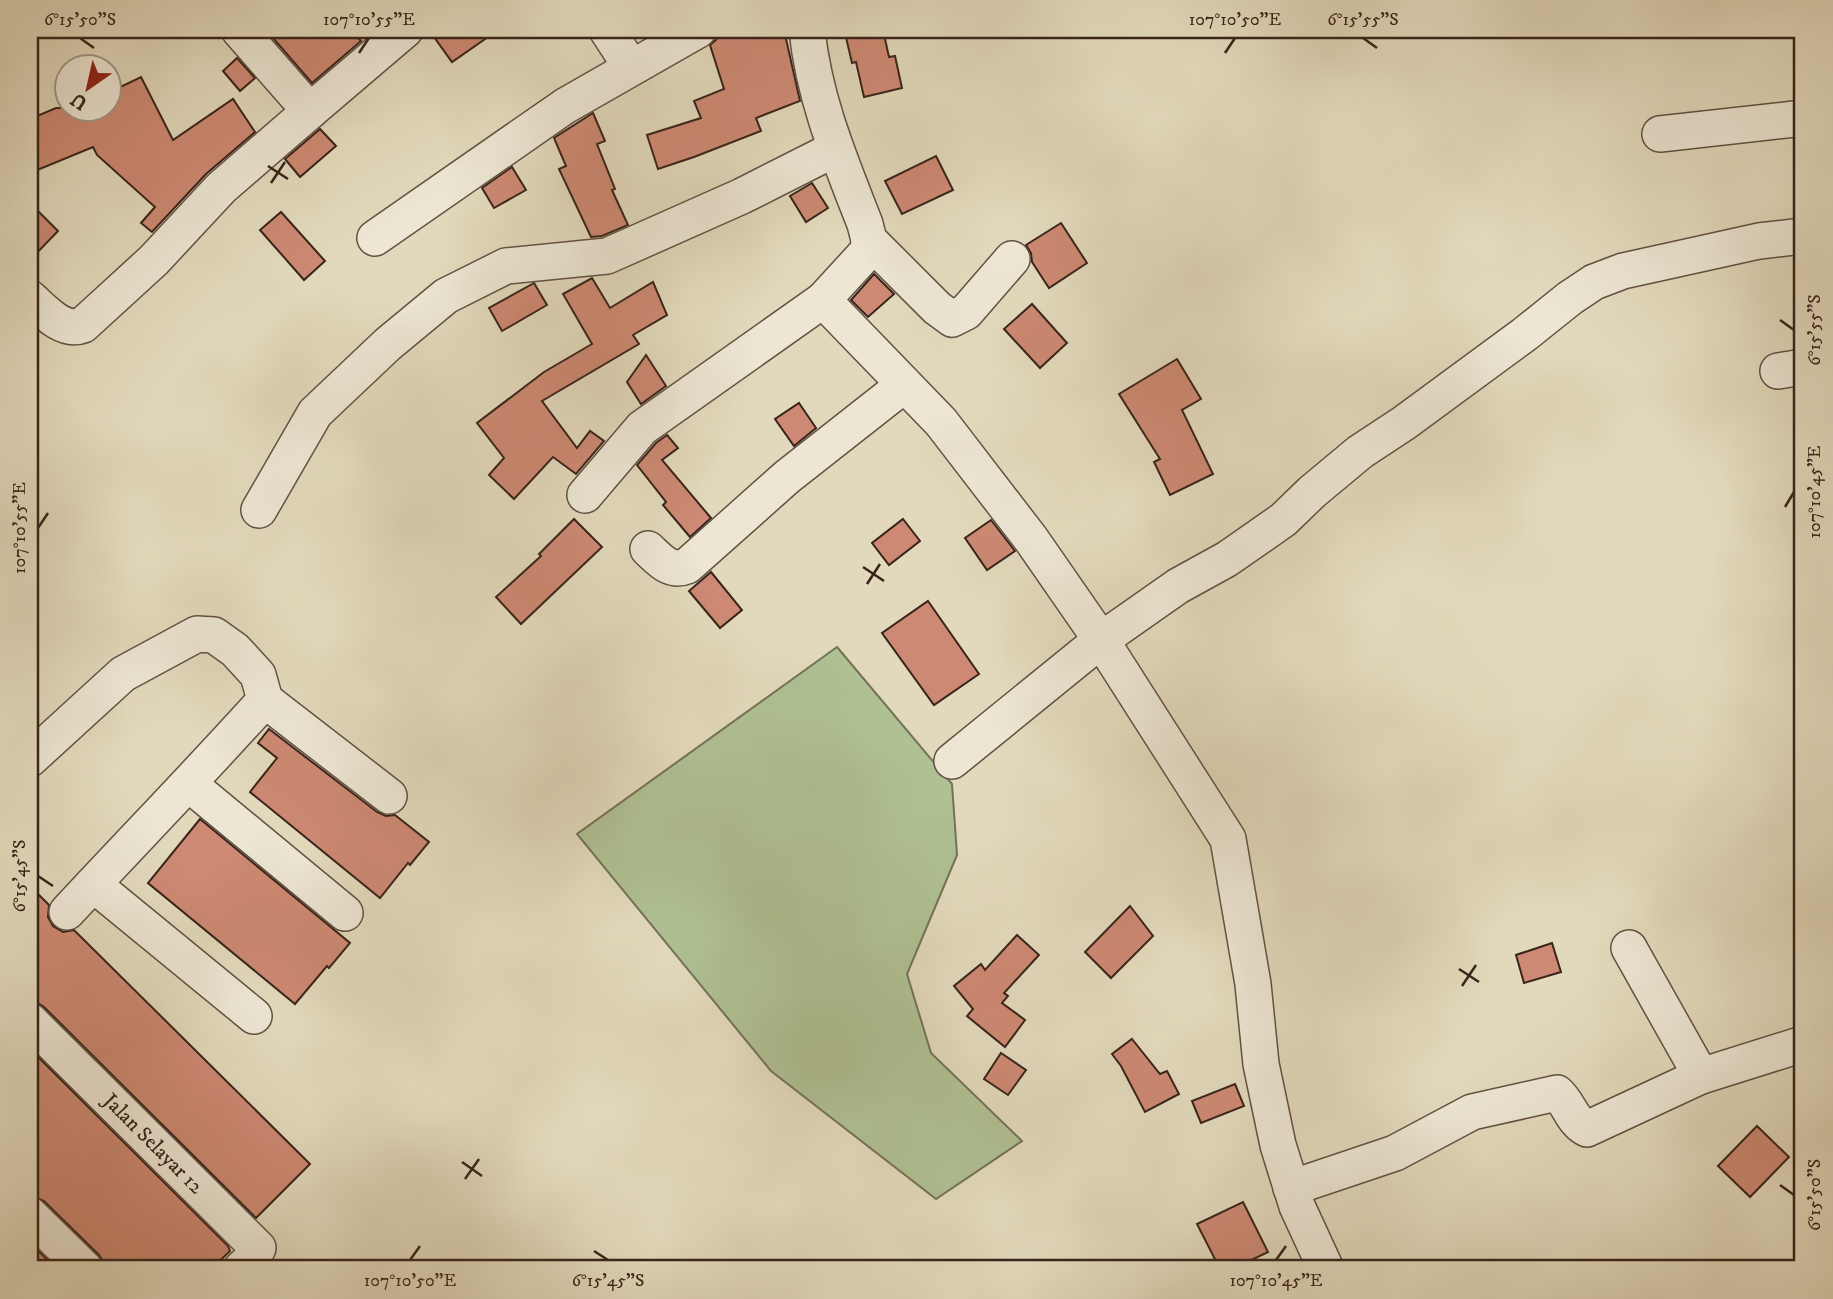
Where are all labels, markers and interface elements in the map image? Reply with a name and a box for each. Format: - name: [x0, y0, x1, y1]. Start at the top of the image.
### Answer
- text: 6°15'50"S: [44, 9, 116, 31]
- text: 107°10'55"E: [323, 9, 415, 31]
- text: 107°10'50"E: [1189, 9, 1282, 31]
- text: 6°15'55"S: [1327, 9, 1399, 31]
- north arrow: [52, 52, 122, 122]
- text: U: [67, 87, 92, 114]
- text: 6°15'55"S: [1804, 294, 1826, 366]
- text: 107°10'45"E: [1804, 445, 1826, 539]
- text: 107°10'55"E: [9, 482, 31, 574]
- text: 6°15'45"S: [9, 840, 31, 912]
- street label: Jalan Selayar 12: [96, 1087, 209, 1200]
- text: 6°15'50"S: [1804, 1159, 1826, 1231]
- text: 107°10'50"E: [364, 1270, 457, 1292]
- text: 6°15'45"S: [572, 1270, 644, 1292]
- text: 107°10'45"E: [1229, 1270, 1323, 1292]

